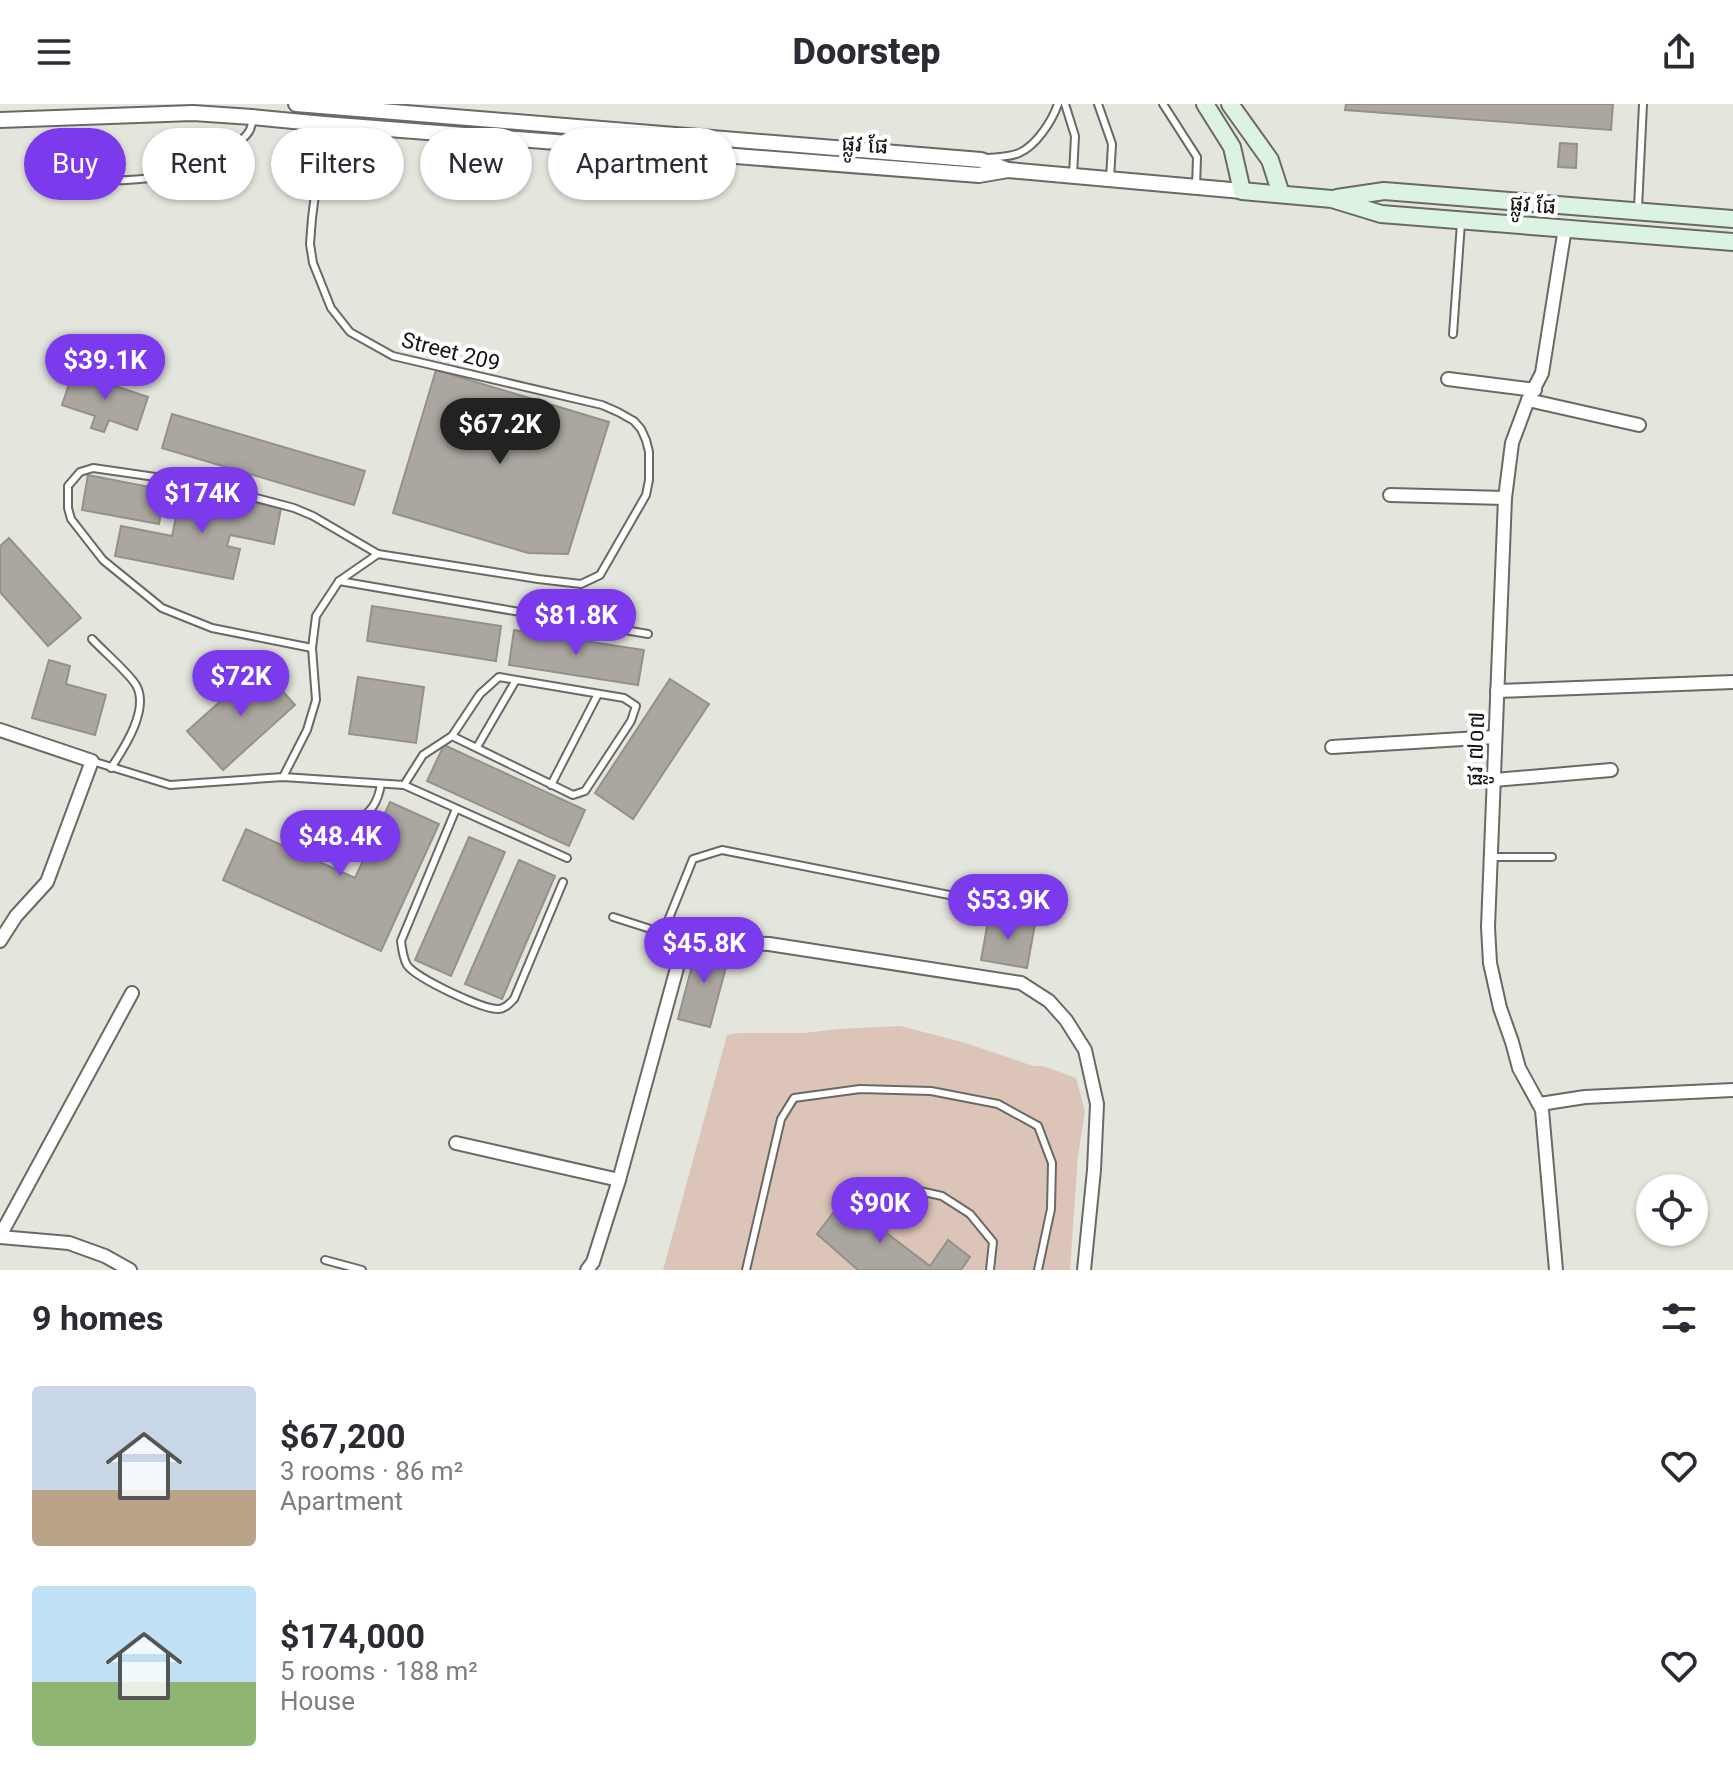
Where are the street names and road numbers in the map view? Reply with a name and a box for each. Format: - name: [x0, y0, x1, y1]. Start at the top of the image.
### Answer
- street label: ផ្លូវ ផែ: [840, 130, 889, 166]
- street label: ផ្លូវ ផែ: [1508, 190, 1557, 226]
- street label: Street 209: [399, 327, 503, 376]
- street label: ផ្លូវ ៧០៧: [1462, 711, 1497, 787]

